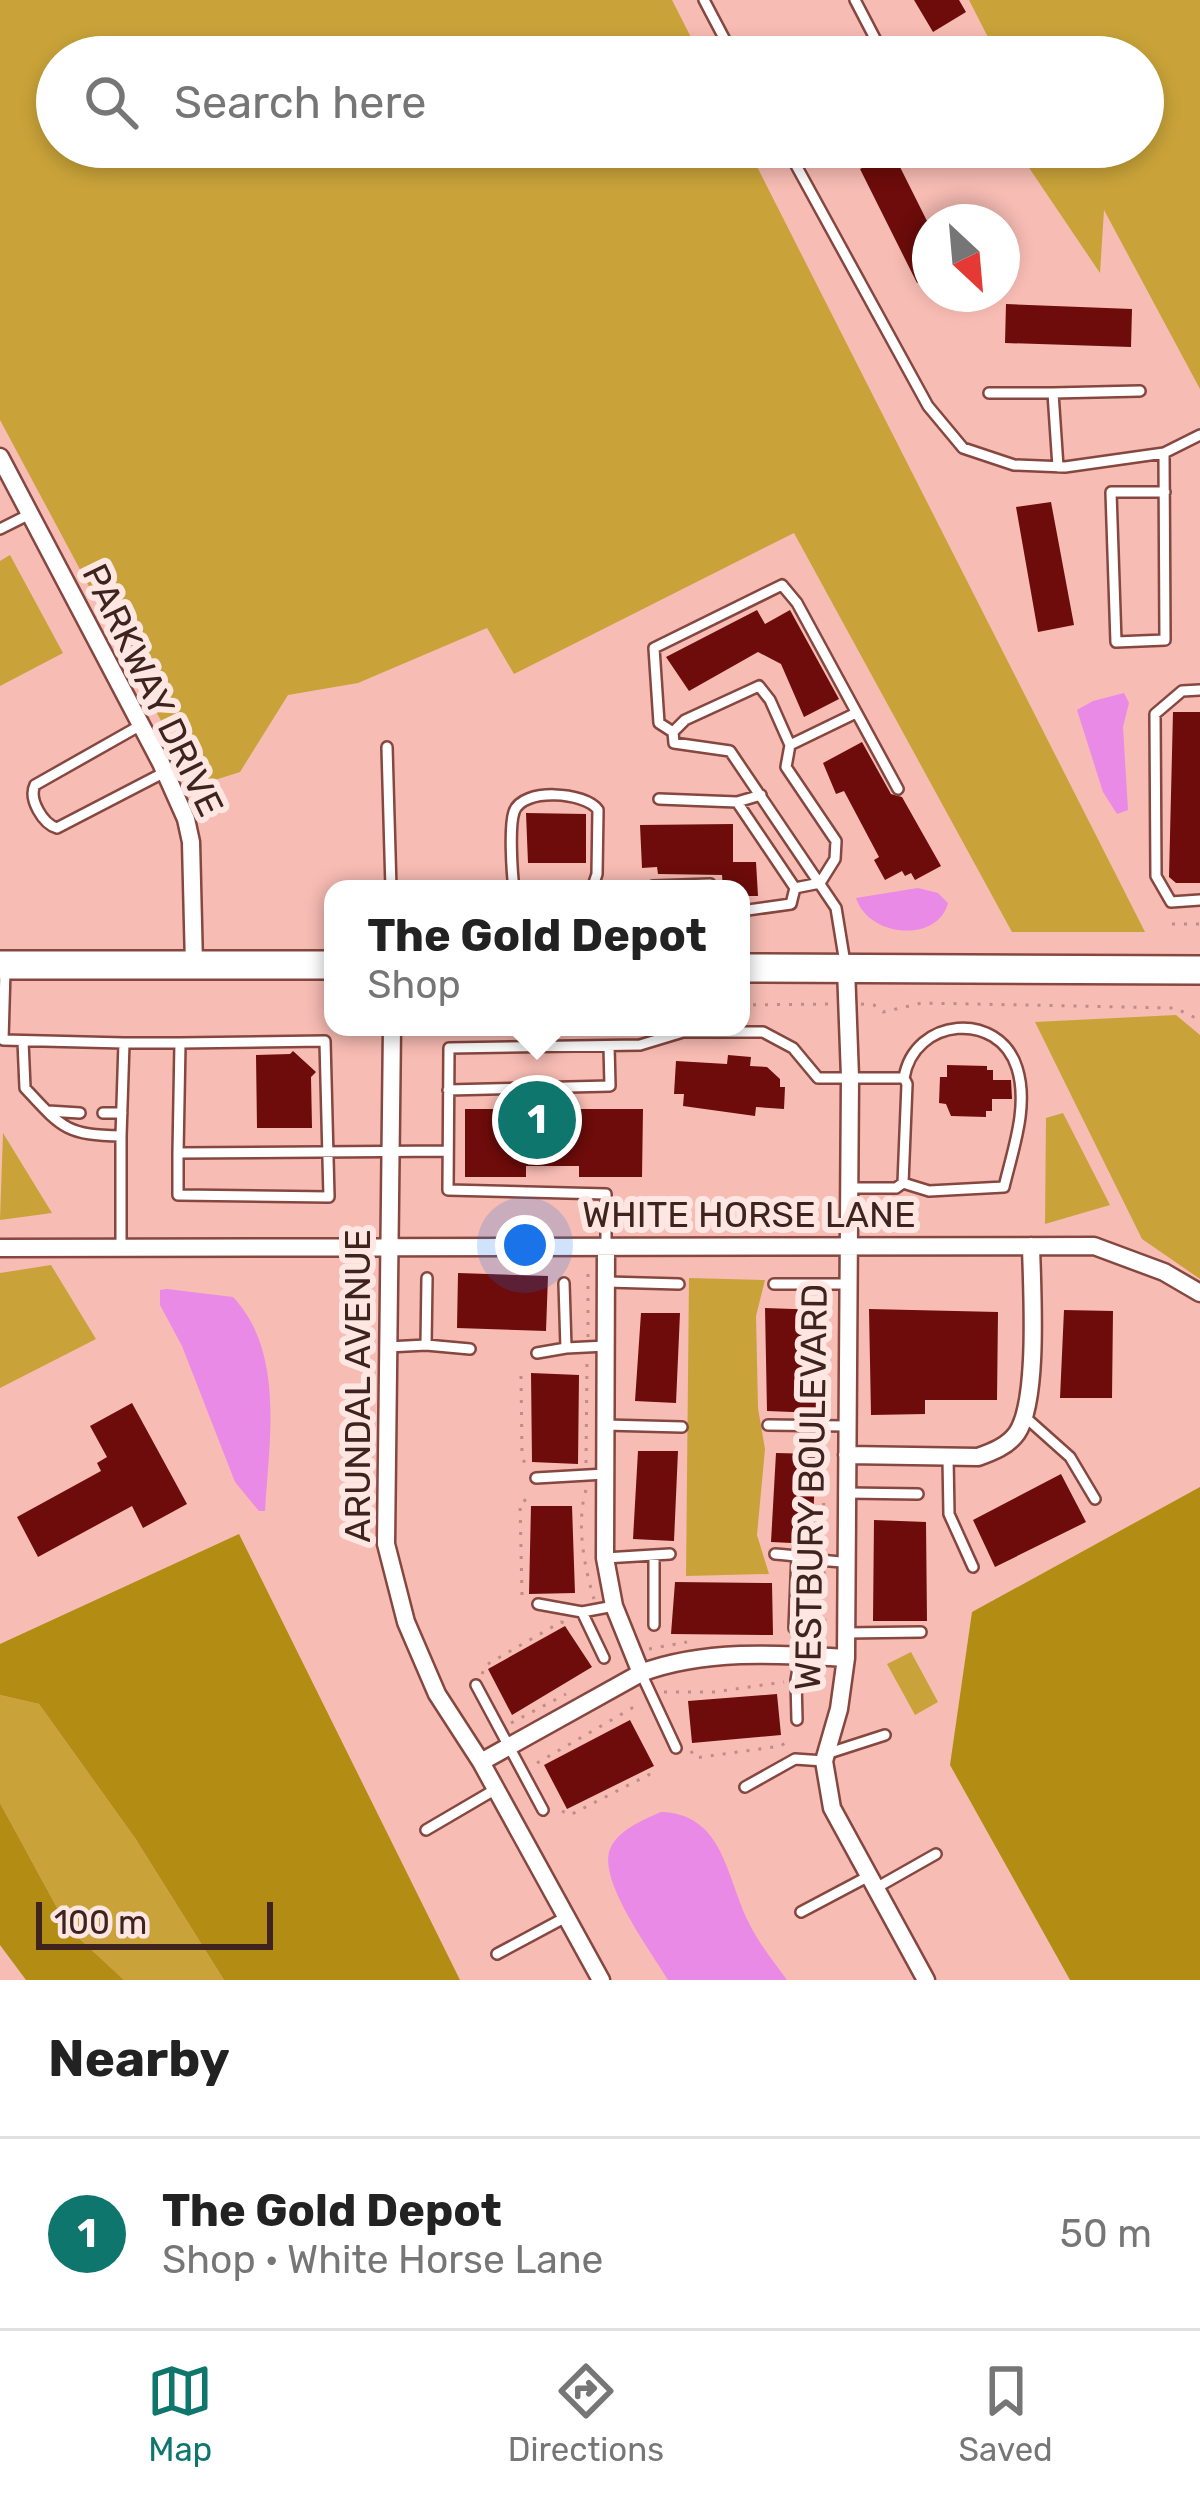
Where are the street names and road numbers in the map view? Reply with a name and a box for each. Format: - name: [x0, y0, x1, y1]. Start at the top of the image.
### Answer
- street label: PARKWAY DRIVE: [73, 557, 233, 823]
- street label: WHITE HORSE LANE: [582, 1193, 916, 1236]
- street label: ARUNDAL AVENUE: [336, 1229, 379, 1543]
- street label: WESTBURY BOULEVARD: [786, 1283, 836, 1691]

